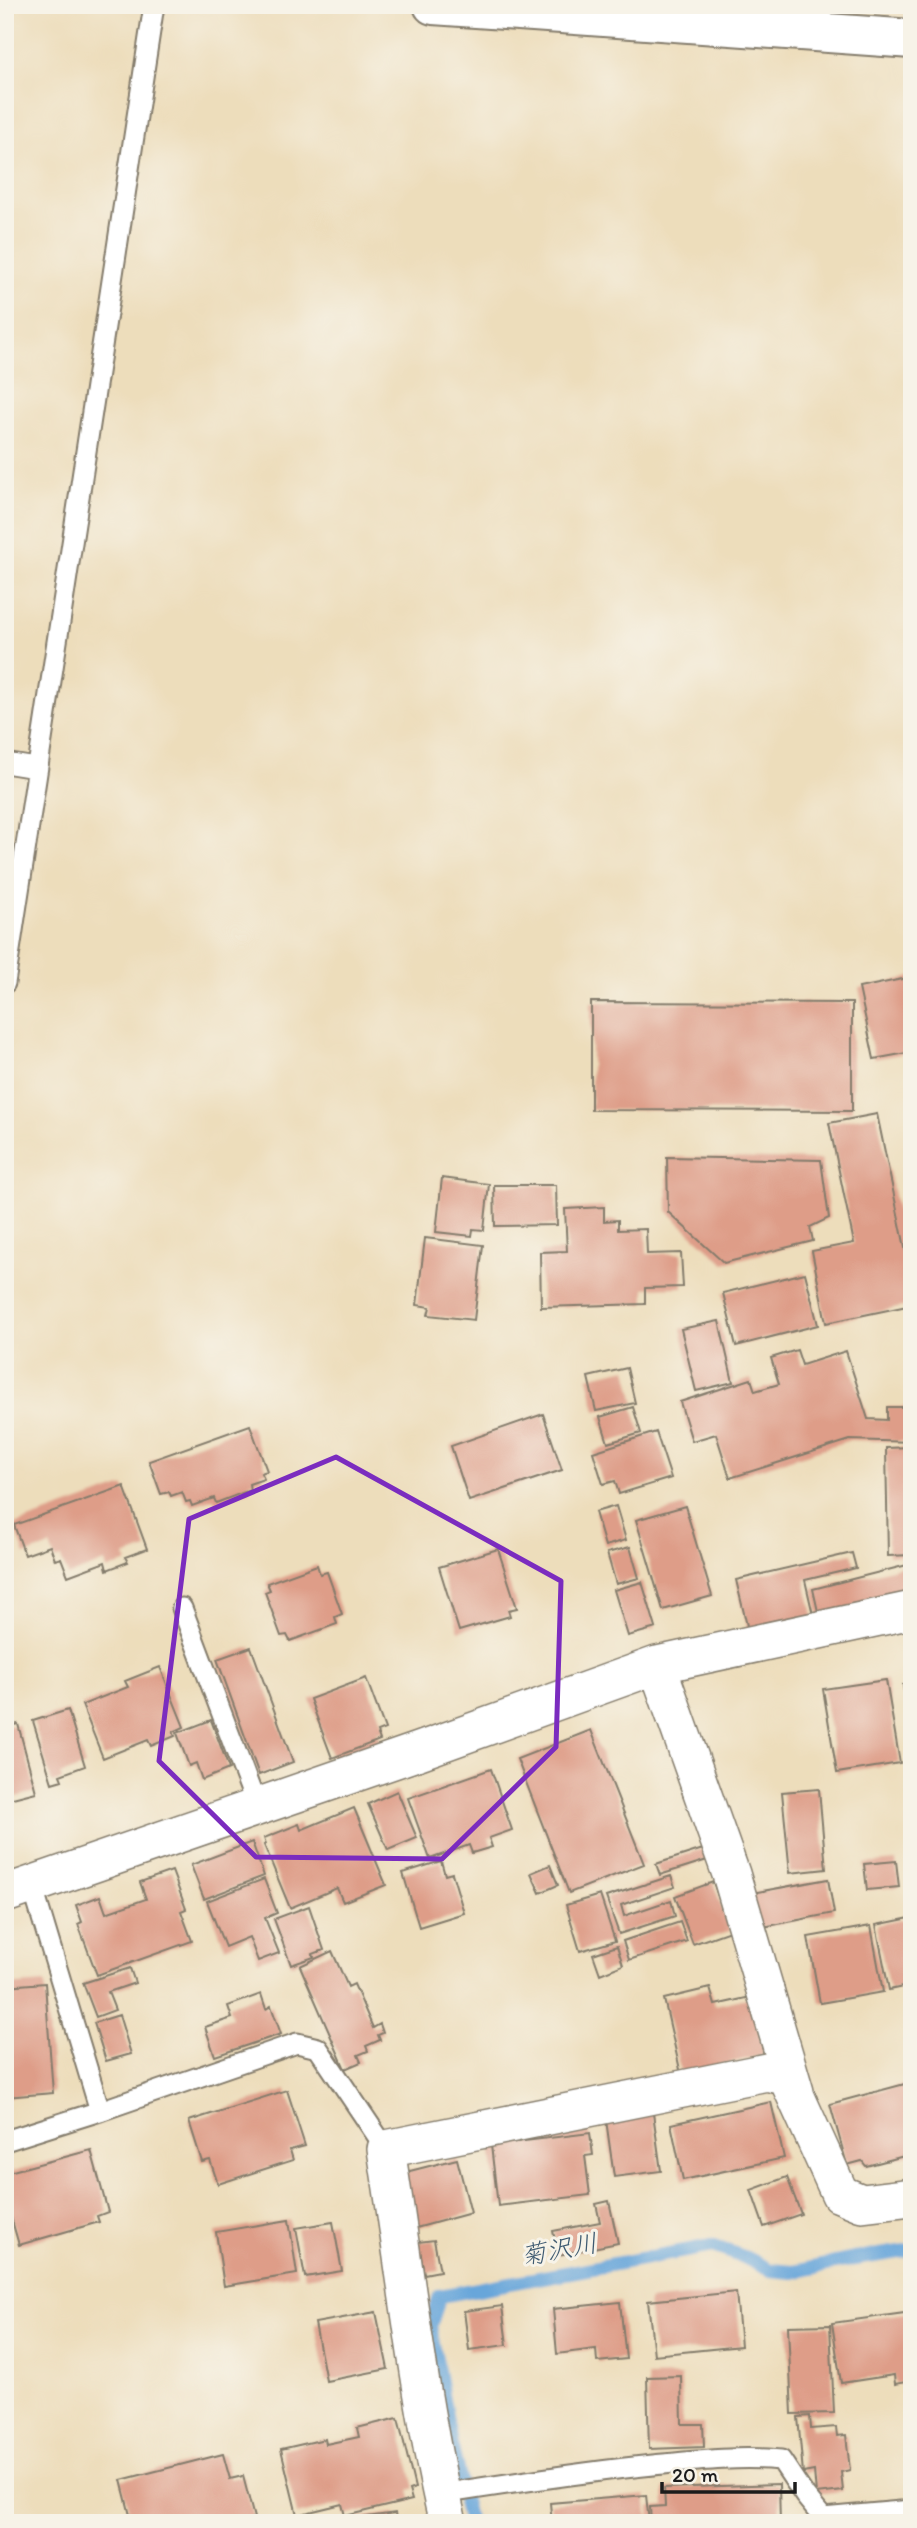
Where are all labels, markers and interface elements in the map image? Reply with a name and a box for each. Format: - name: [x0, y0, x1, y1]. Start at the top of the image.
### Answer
- water label: 菊沢川: [518, 2226, 600, 2272]
- scale bar: [662, 2451, 794, 2495]
- text: 20 m: [672, 2462, 719, 2487]

